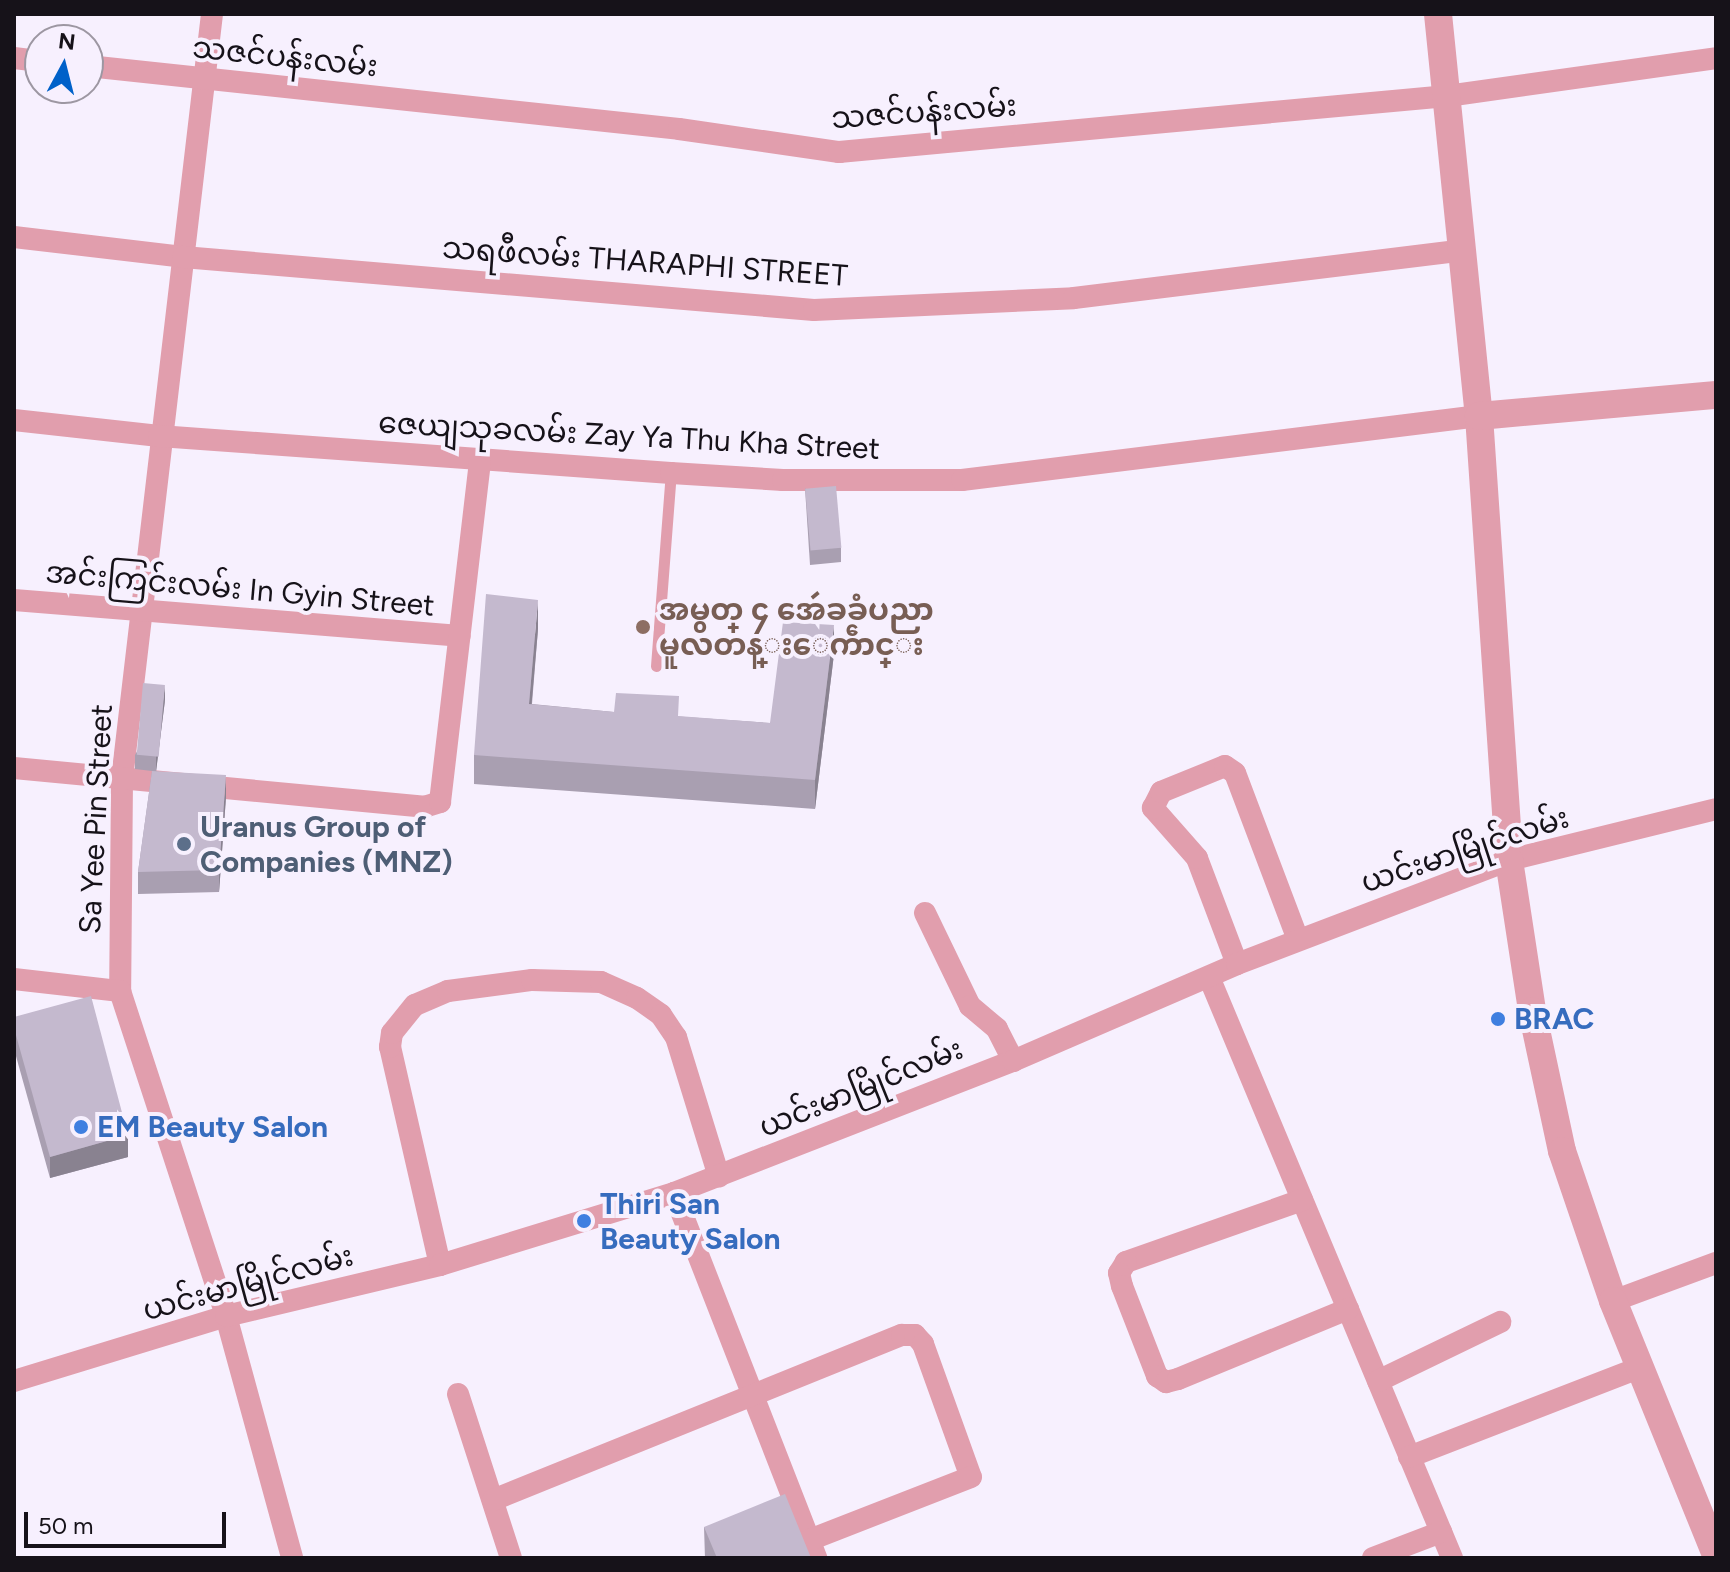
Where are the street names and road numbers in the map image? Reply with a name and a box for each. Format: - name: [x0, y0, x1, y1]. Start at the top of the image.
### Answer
- street label: သဇင်ပန်းလမ်း: [191, 29, 379, 85]
- street label: သဇင်ပန်းလမ်း: [830, 88, 1018, 136]
- street label: သရဖီလမ်း THARAPHI STREET: [441, 230, 849, 294]
- street label: ဇေယျသုခလမ်း Zay Ya Thu Kha Street: [377, 405, 881, 467]
- street label: အင်းကြင်းလမ်း In Gyin Street: [44, 554, 436, 624]
- street label: Sa Yee Pin Street: [72, 703, 120, 935]
- street label: ယင်းမာမြိုင်လမ်း: [1356, 799, 1574, 901]
- street label: ယင်းမာမြိုင်လမ်း: [754, 1031, 968, 1145]
- street label: ယင်းမာမြိုင်လမ်း: [139, 1238, 357, 1328]

